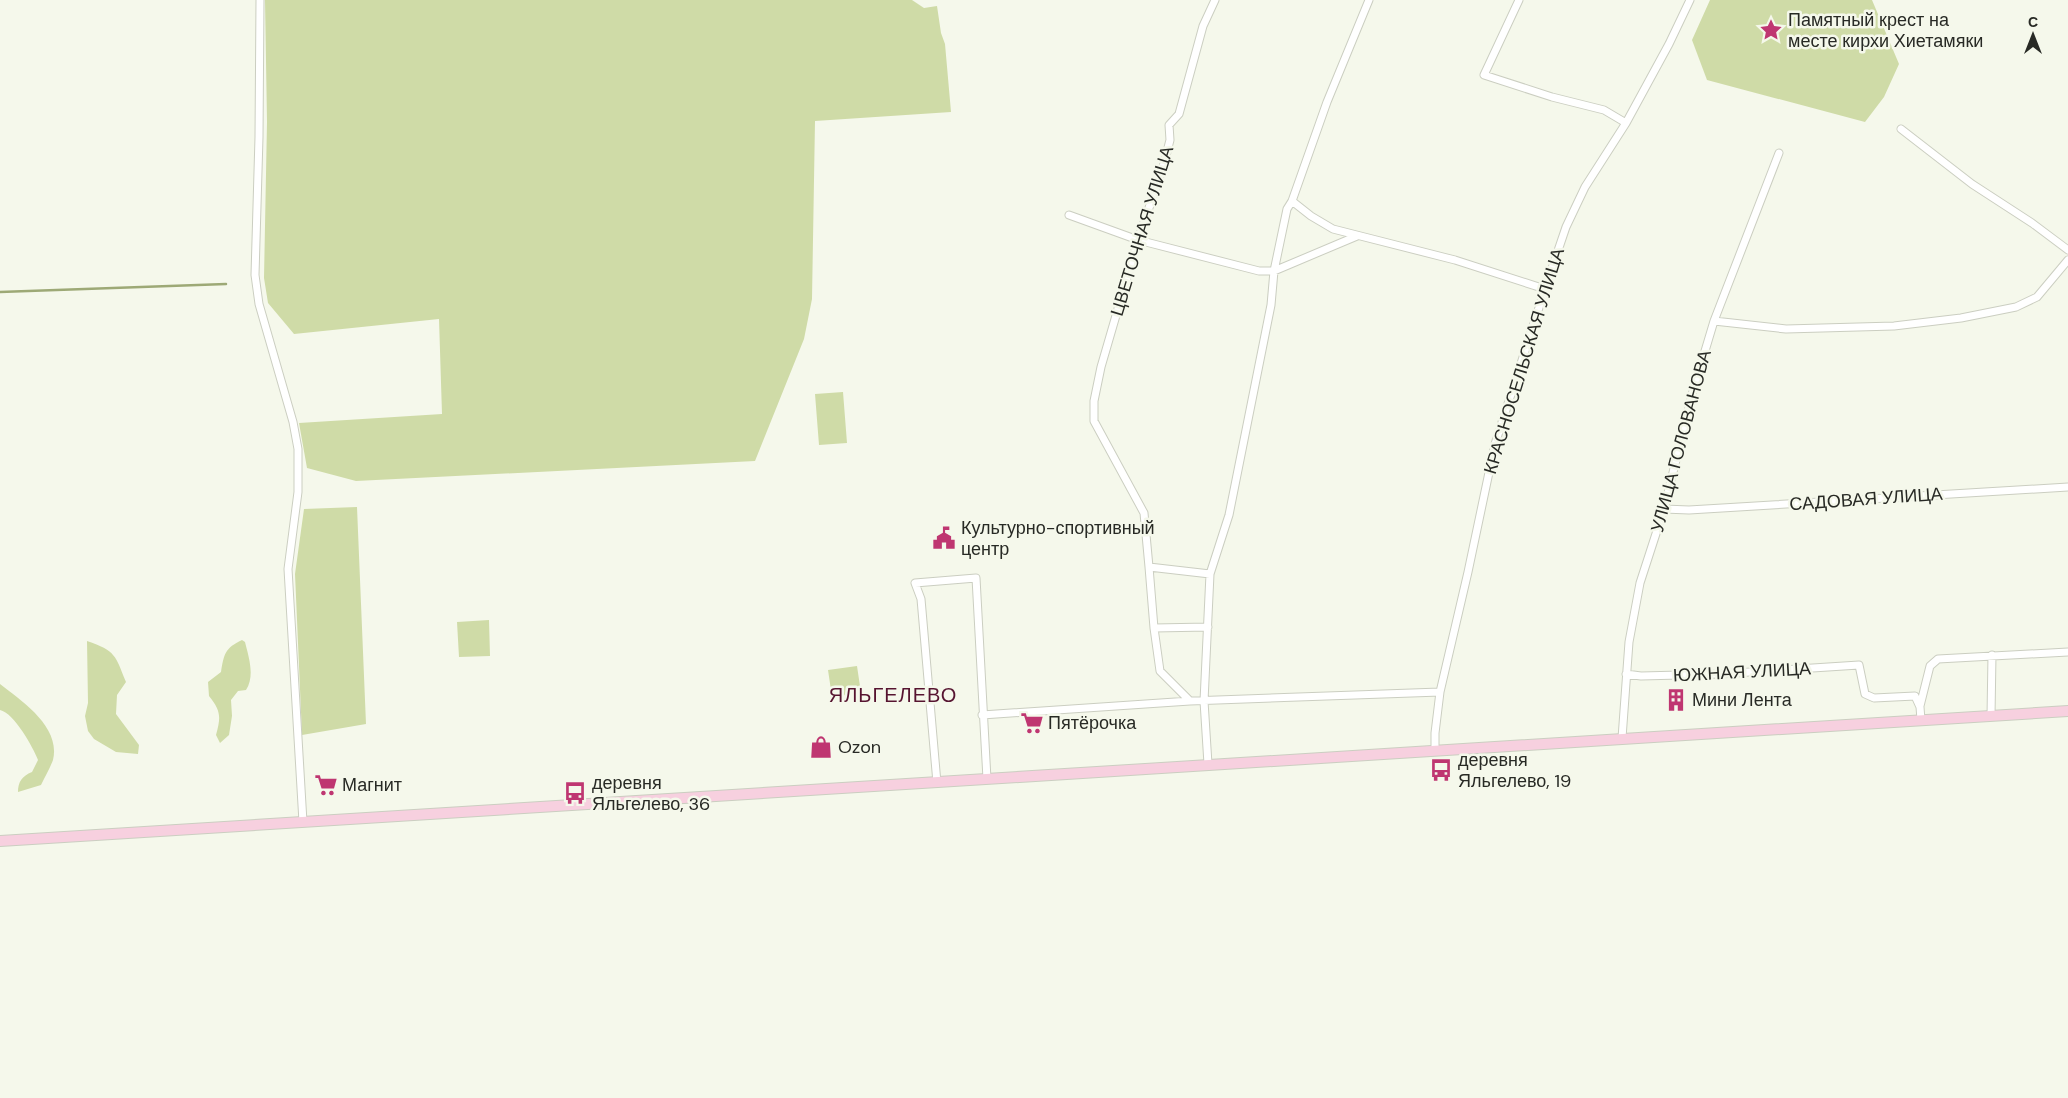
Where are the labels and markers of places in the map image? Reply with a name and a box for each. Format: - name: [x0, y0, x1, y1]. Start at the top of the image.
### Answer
- place label: Памятный крест на месте кирхи Хиетамяки: [1788, 8, 1983, 53]
- place icon: Памятный крест на месте кирхи Хиетамяки: [1758, 17, 1784, 43]
- place label: Культурно-спортивный центр: [961, 516, 1155, 561]
- public building icon: Культурно-спортивный центр: [931, 525, 957, 551]
- building icon: Мини Лента: [1663, 687, 1689, 713]
- place label: Мини Лента: [1692, 688, 1793, 712]
- supermarket icon: Пятёрочка: [1019, 710, 1045, 736]
- place label: Пятёрочка: [1048, 711, 1137, 735]
- shop icon: Ozon: [808, 734, 834, 760]
- place label: Ozon: [838, 735, 881, 759]
- place label: деревня Яльгелево, 19: [1458, 748, 1571, 793]
- bus stop icon: деревня Яльгелево, 19: [1428, 757, 1454, 783]
- place label: деревня Яльгелево, 36: [592, 771, 710, 816]
- supermarket icon: Магнит: [313, 772, 339, 798]
- place label: Магнит: [342, 773, 402, 797]
- bus stop icon: деревня Яльгелево, 36: [562, 780, 588, 806]

